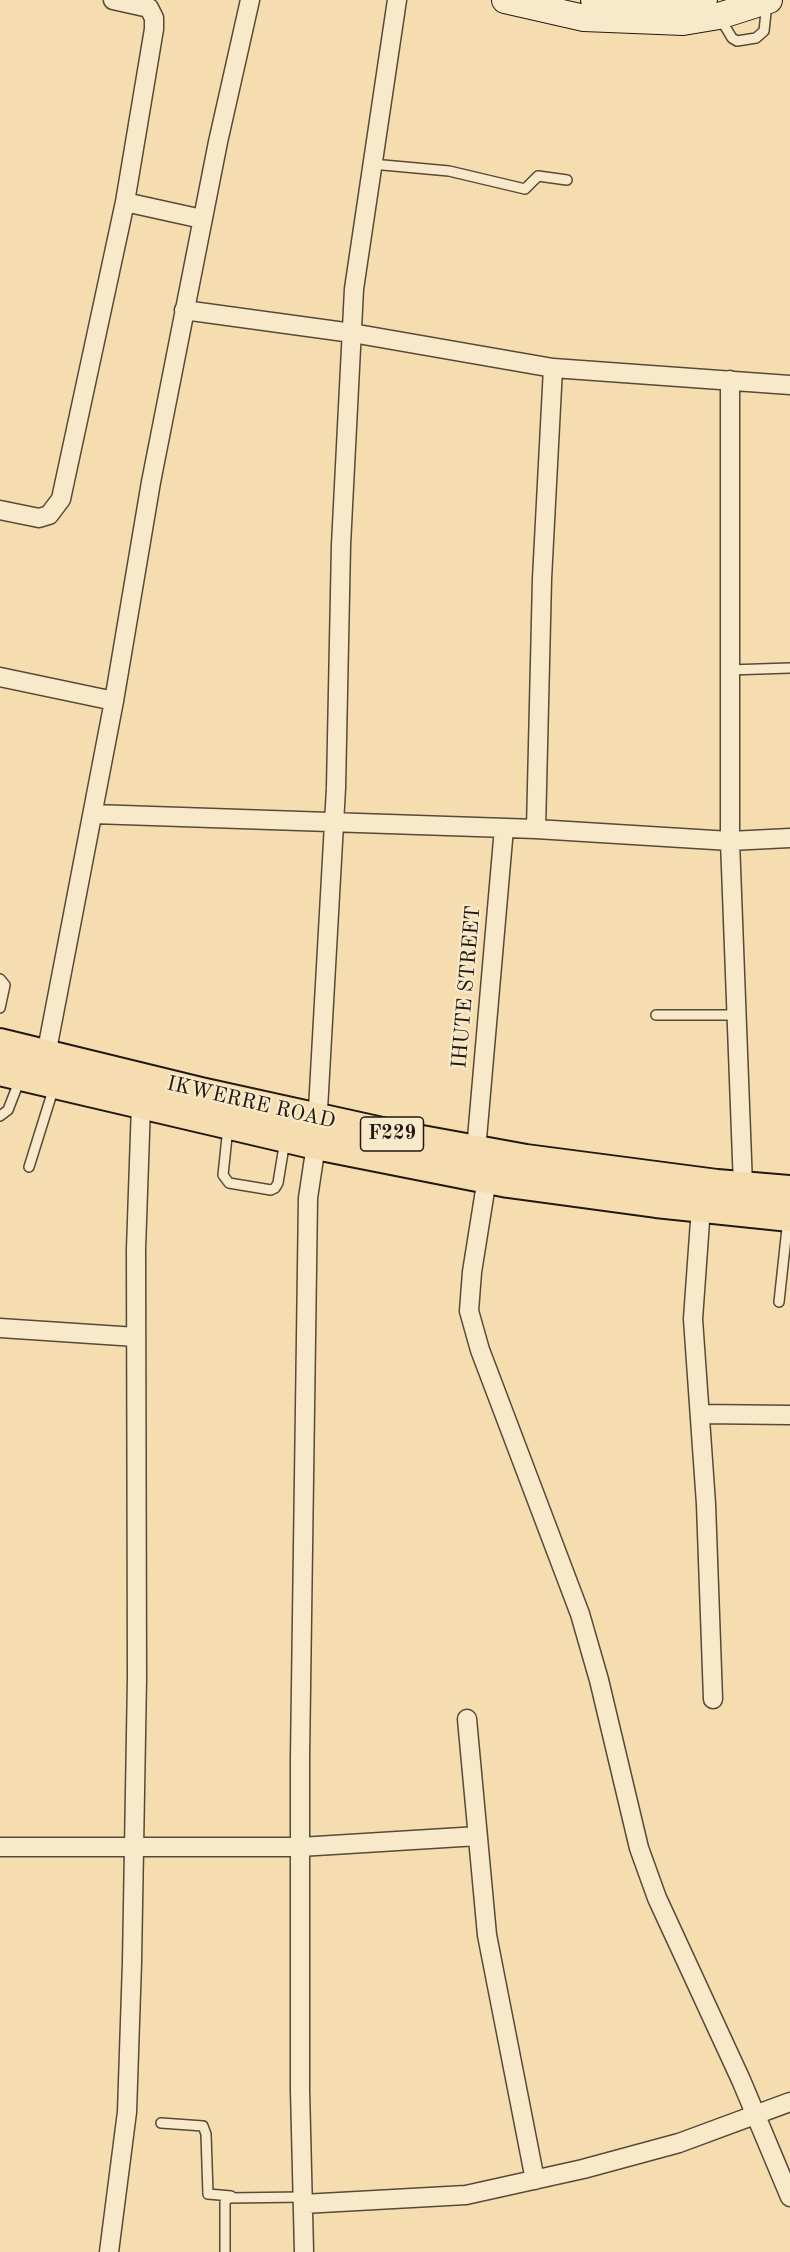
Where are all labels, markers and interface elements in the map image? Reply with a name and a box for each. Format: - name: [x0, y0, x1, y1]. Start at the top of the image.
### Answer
- street label: IHUTE STREET: [447, 904, 487, 1070]
- street label: IKWERRE ROAD: [164, 1071, 338, 1135]
- road number: F229: [360, 1117, 424, 1151]

